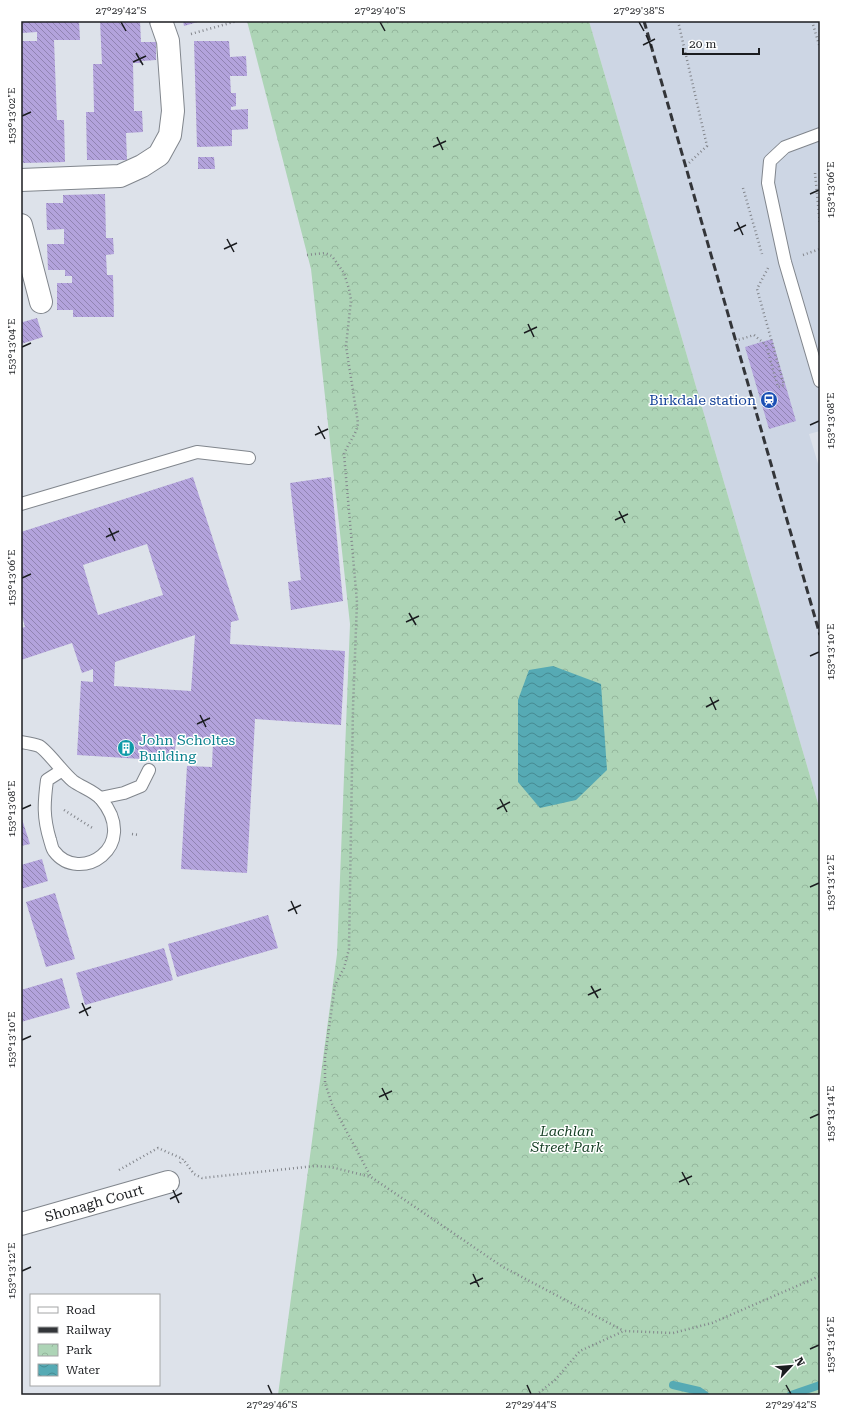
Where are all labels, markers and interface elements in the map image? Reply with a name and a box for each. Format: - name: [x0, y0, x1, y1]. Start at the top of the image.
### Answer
- text: 27°29'42"S: [96, 5, 146, 16]
- text: 27°29'40"S: [355, 5, 405, 16]
- text: 27°29'38"S: [614, 5, 664, 16]
- scale bar: [683, 30, 759, 56]
- text: 20 m: [689, 37, 716, 51]
- text: 153°13'02"E: [6, 88, 17, 144]
- text: 153°13'06"E: [825, 162, 836, 218]
- text: 153°13'04"E: [6, 319, 17, 375]
- station icon: Birkdale station: [759, 390, 779, 410]
- place label: Birkdale station: [649, 392, 756, 408]
- text: 153°13'08"E: [825, 393, 836, 449]
- text: 153°13'06"E: [6, 550, 17, 606]
- text: 153°13'10"E: [825, 624, 836, 680]
- place label: John Scholtes Building: [139, 732, 235, 764]
- building icon: John Scholtes Building: [116, 738, 136, 758]
- text: 153°13'08"E: [6, 781, 17, 837]
- text: 153°13'12"E: [825, 855, 836, 911]
- text: 153°13'10"E: [6, 1012, 17, 1068]
- text: 153°13'14"E: [825, 1086, 836, 1142]
- park label: Lachlan Street Park: [530, 1123, 604, 1155]
- street label: Shonagh Court: [43, 1181, 145, 1225]
- text: 153°13'12"E: [6, 1243, 17, 1299]
- legend: [30, 1294, 160, 1386]
- text: Road: [66, 1303, 96, 1317]
- text: 153°13'16"E: [825, 1317, 836, 1373]
- text: Railway: [66, 1323, 112, 1337]
- text: Park: [66, 1343, 93, 1357]
- north arrow: [771, 1346, 811, 1386]
- text: N: [792, 1355, 807, 1369]
- text: Water: [66, 1363, 100, 1377]
- text: 27°29'46"S: [247, 1399, 297, 1410]
- text: 27°29'44"S: [506, 1399, 556, 1410]
- text: 27°29'42"S: [766, 1399, 816, 1410]

